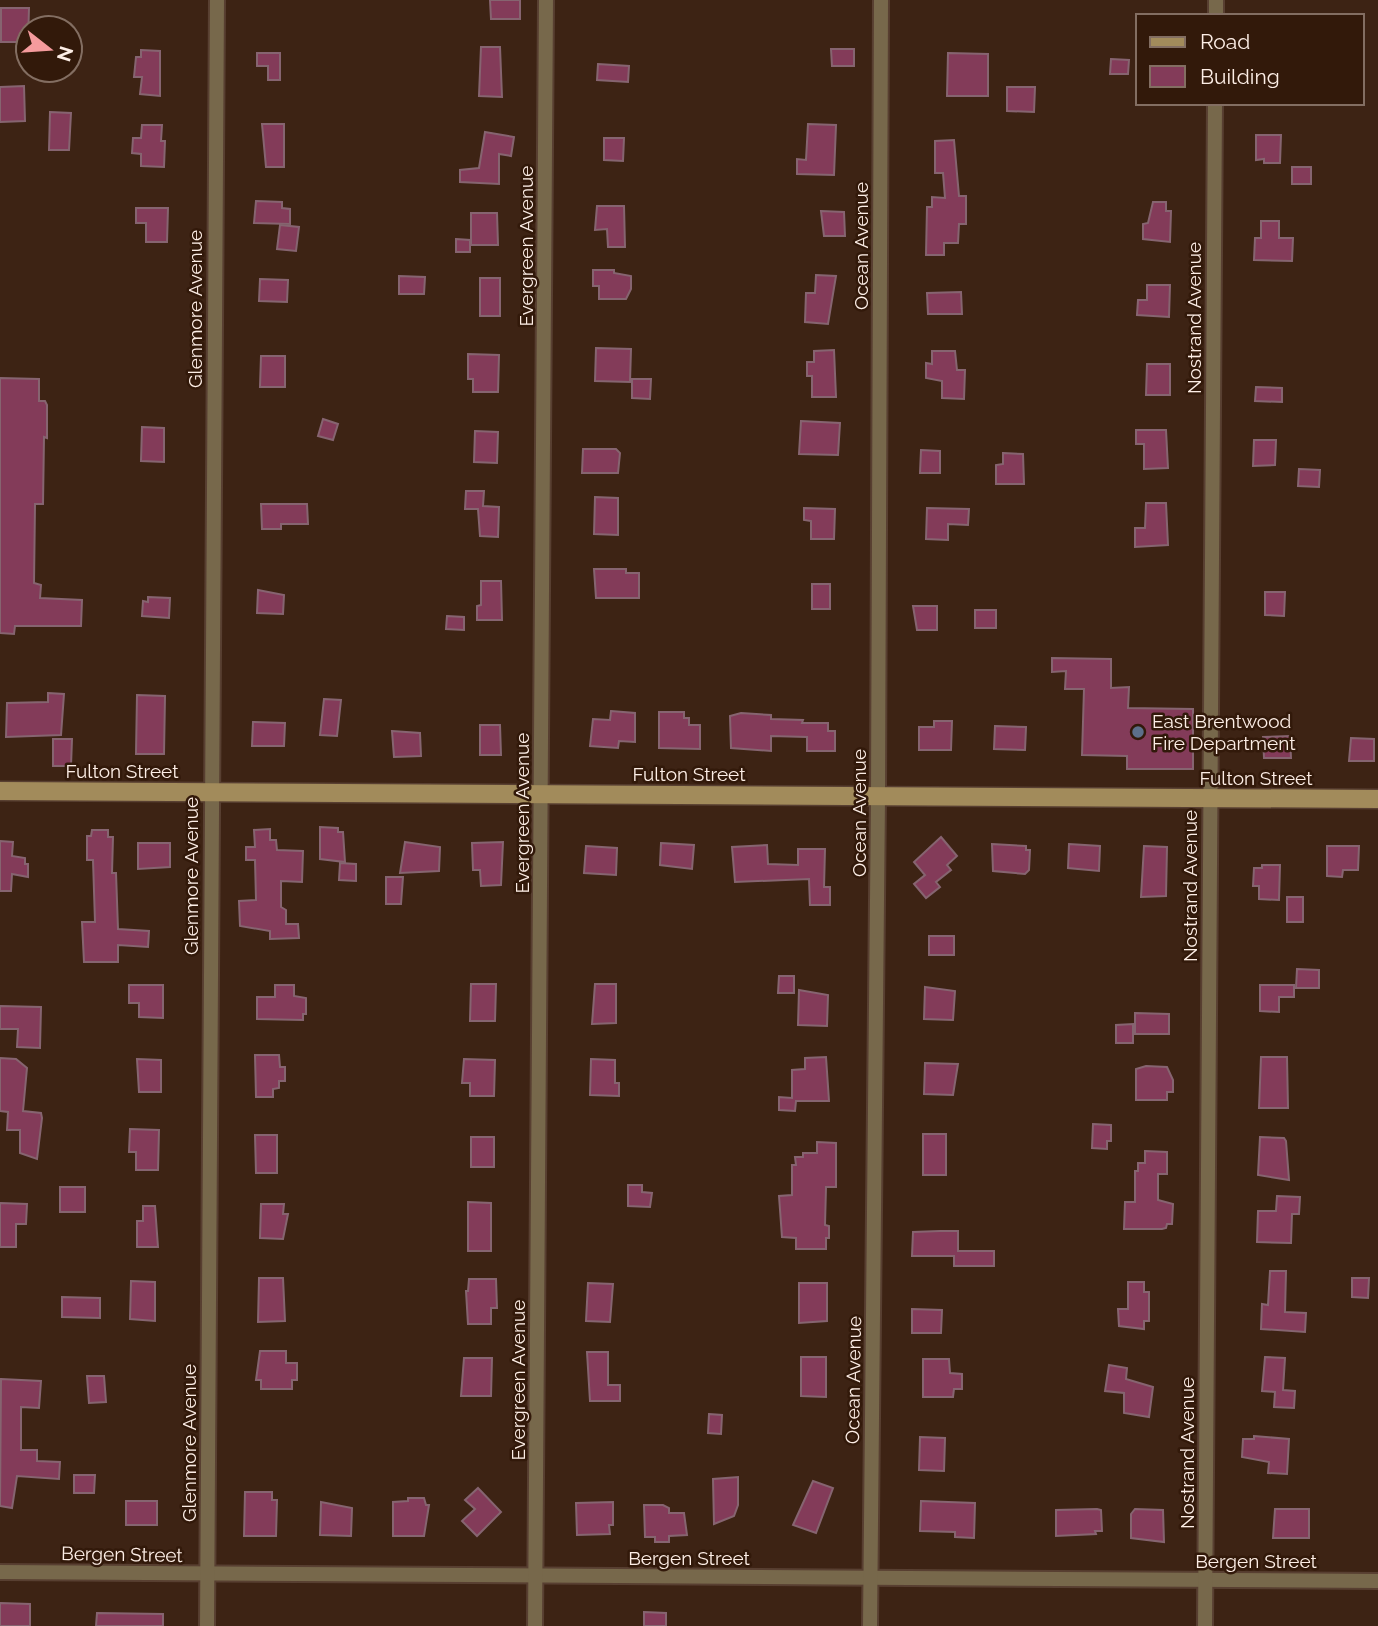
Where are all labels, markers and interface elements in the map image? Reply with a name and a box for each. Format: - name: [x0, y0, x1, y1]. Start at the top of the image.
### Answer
- north arrow: [14, 14, 84, 84]
- legend: [1136, 14, 1364, 105]
- text: Road: [1200, 29, 1250, 54]
- text: N: [53, 44, 78, 64]
- text: Building: [1200, 64, 1280, 89]
- street label: Evergreen Avenue: [515, 166, 537, 326]
- street label: Ocean Avenue: [850, 182, 872, 310]
- street label: Glenmore Avenue: [184, 230, 206, 388]
- street label: Nostrand Avenue: [1183, 242, 1205, 394]
- place label: East Brentwood Fire Department: [1152, 710, 1296, 754]
- marker: East Brentwood Fire Department: [1130, 724, 1146, 740]
- street label: Evergreen Avenue: [511, 733, 533, 893]
- street label: Ocean Avenue: [848, 749, 870, 877]
- street label: Fulton Street: [65, 760, 179, 782]
- street label: Fulton Street: [632, 763, 746, 785]
- street label: Fulton Street: [1199, 767, 1313, 789]
- street label: Glenmore Avenue: [180, 797, 202, 955]
- street label: Nostrand Avenue: [1179, 810, 1201, 962]
- street label: Evergreen Avenue: [507, 1300, 529, 1460]
- street label: Ocean Avenue: [841, 1316, 865, 1444]
- street label: Glenmore Avenue: [178, 1364, 200, 1522]
- street label: Nostrand Avenue: [1176, 1377, 1198, 1529]
- street label: Bergen Street: [61, 1542, 184, 1566]
- street label: Bergen Street: [628, 1547, 750, 1569]
- street label: Bergen Street: [1195, 1550, 1317, 1572]

